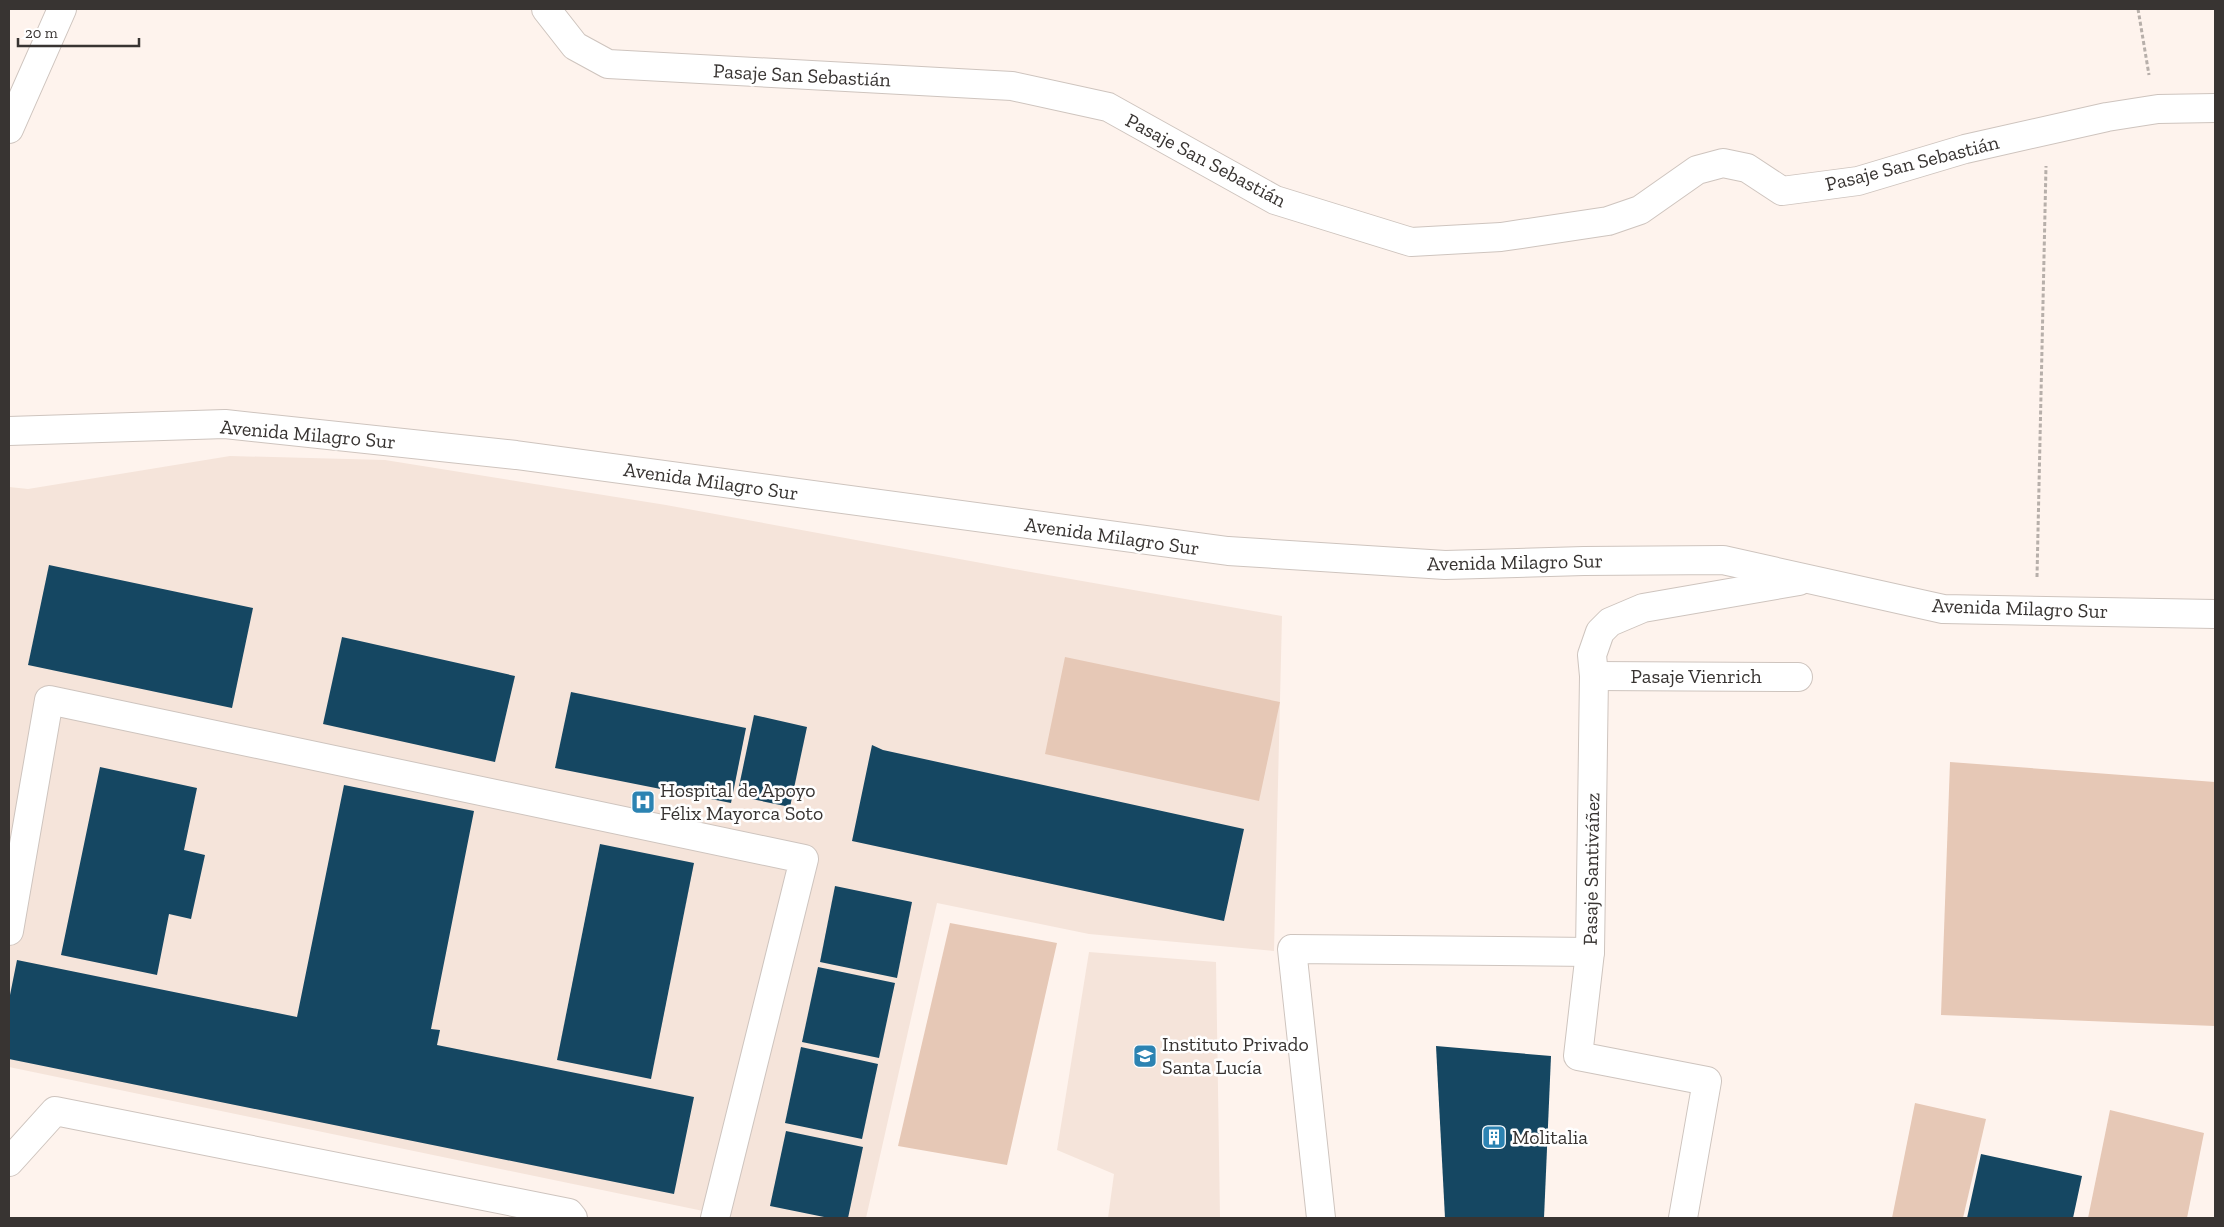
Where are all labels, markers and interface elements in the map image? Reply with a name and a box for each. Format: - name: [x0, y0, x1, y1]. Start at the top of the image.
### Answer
- scale bar: [18, 15, 139, 47]
- text: 20 m: [25, 24, 58, 42]
- street label: Pasaje San Sebastián: [712, 58, 892, 92]
- street label: Pasaje San Sebastián: [1122, 108, 1291, 213]
- street label: Pasaje San Sebastián: [1823, 130, 2002, 196]
- street label: Avenida Milagro Sur: [219, 414, 397, 454]
- street label: Avenida Milagro Sur: [622, 457, 800, 505]
- street label: Avenida Milagro Sur: [1023, 512, 1201, 560]
- street label: Avenida Milagro Sur: [1427, 548, 1603, 576]
- street label: Avenida Milagro Sur: [1932, 593, 2108, 623]
- street label: Pasaje Vienrich: [1630, 664, 1762, 688]
- place label: Hospital de Apoyo Félix Mayorca Soto: [660, 778, 823, 825]
- hospital icon: Hospital de Apoyo Félix Mayorca Soto: [630, 789, 656, 815]
- street label: Pasaje Santiváñez: [1578, 792, 1604, 946]
- place label: Instituto Privado Santa Lucía: [1162, 1032, 1309, 1079]
- school or university icon: Instituto Privado Santa Lucía: [1132, 1043, 1158, 1069]
- building icon: Molitalia: [1481, 1124, 1507, 1150]
- place label: Molitalia: [1512, 1125, 1588, 1149]

